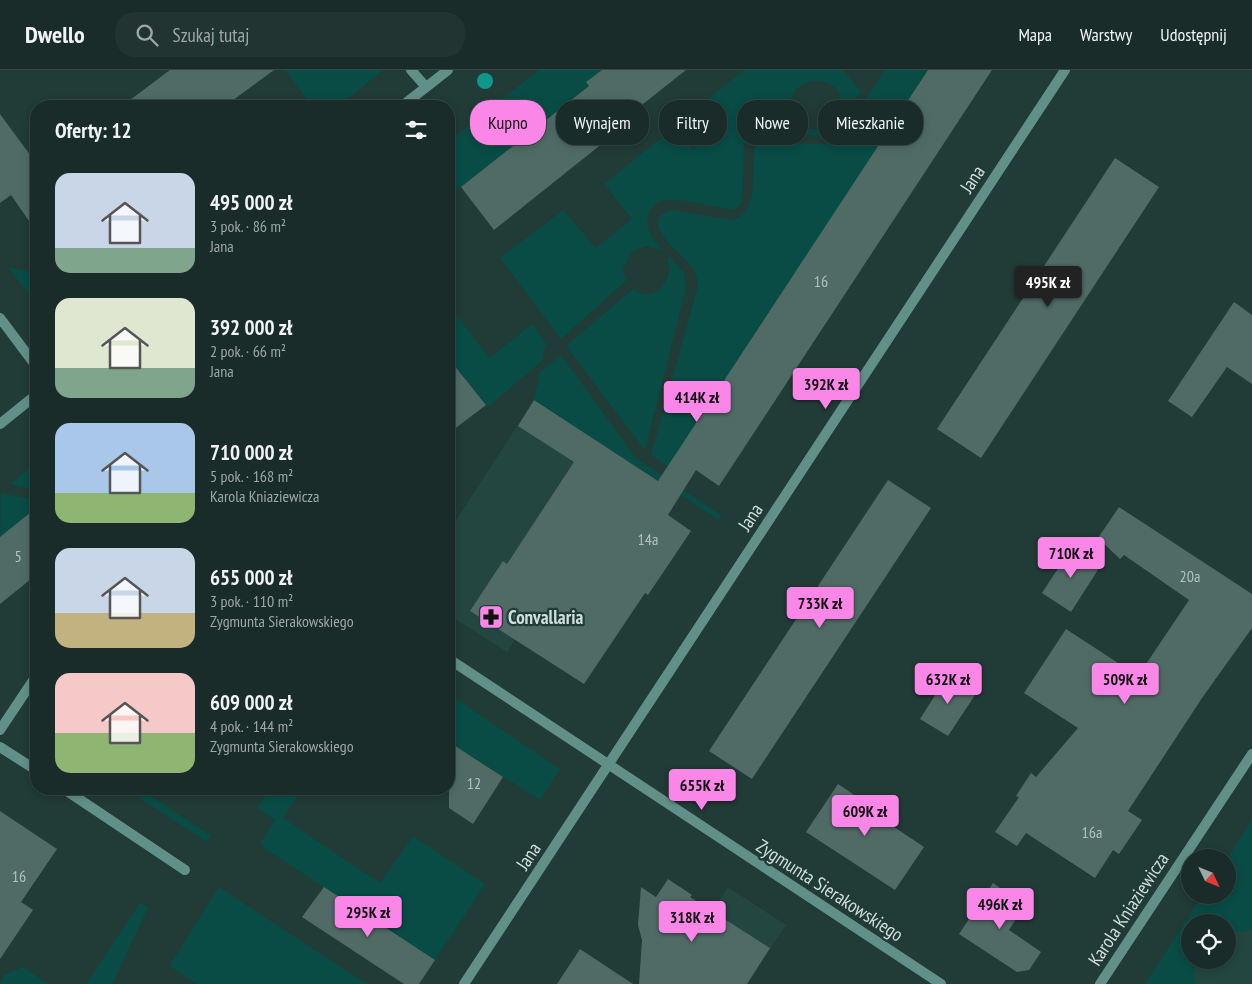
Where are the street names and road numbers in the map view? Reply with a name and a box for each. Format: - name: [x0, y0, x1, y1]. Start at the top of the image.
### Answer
- street label: Jana: [954, 161, 990, 198]
- street label: Jana: [732, 499, 768, 536]
- street label: Zygmunta Sierakowskiego: [752, 834, 908, 946]
- street label: Jana: [510, 838, 546, 875]
- street label: Karola Kniaziewicza: [1083, 848, 1173, 970]

